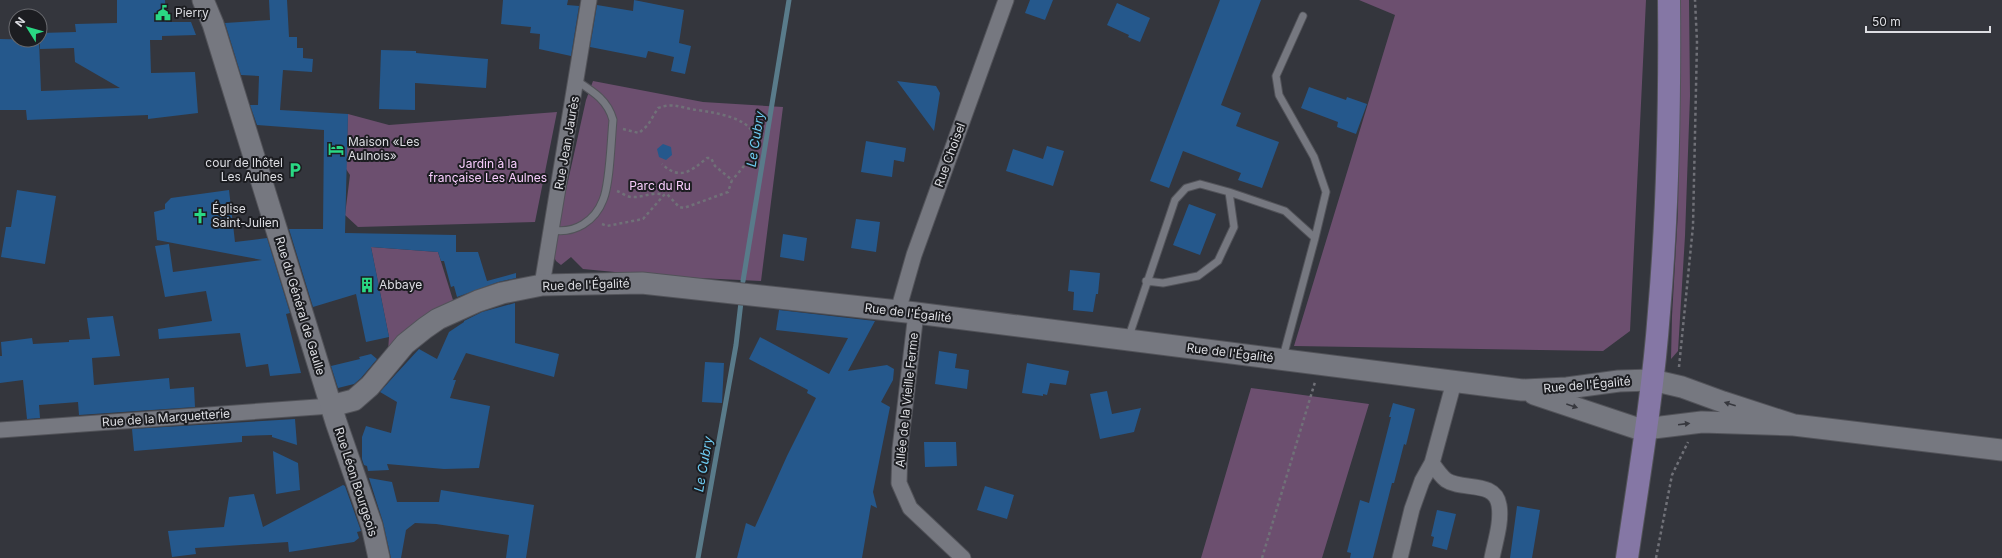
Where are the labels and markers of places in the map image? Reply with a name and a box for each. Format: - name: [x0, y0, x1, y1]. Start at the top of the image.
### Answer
- public building icon: Pierry: [154, 4, 172, 22]
- place label: Pierry: [175, 5, 209, 20]
- place label: Maison «Les Aulnois»: [348, 134, 420, 163]
- hotel icon: Maison «Les Aulnois»: [327, 140, 345, 158]
- place label: cour de lhôtel Les Aulnes: [205, 155, 283, 184]
- parking icon: cour de lhôtel Les Aulnes: [286, 161, 304, 179]
- place label: Église Saint-Julien: [212, 201, 279, 230]
- church icon: Église Saint-Julien: [191, 207, 209, 225]
- building icon: Abbaye: [358, 276, 376, 294]
- place label: Abbaye: [379, 277, 422, 292]

